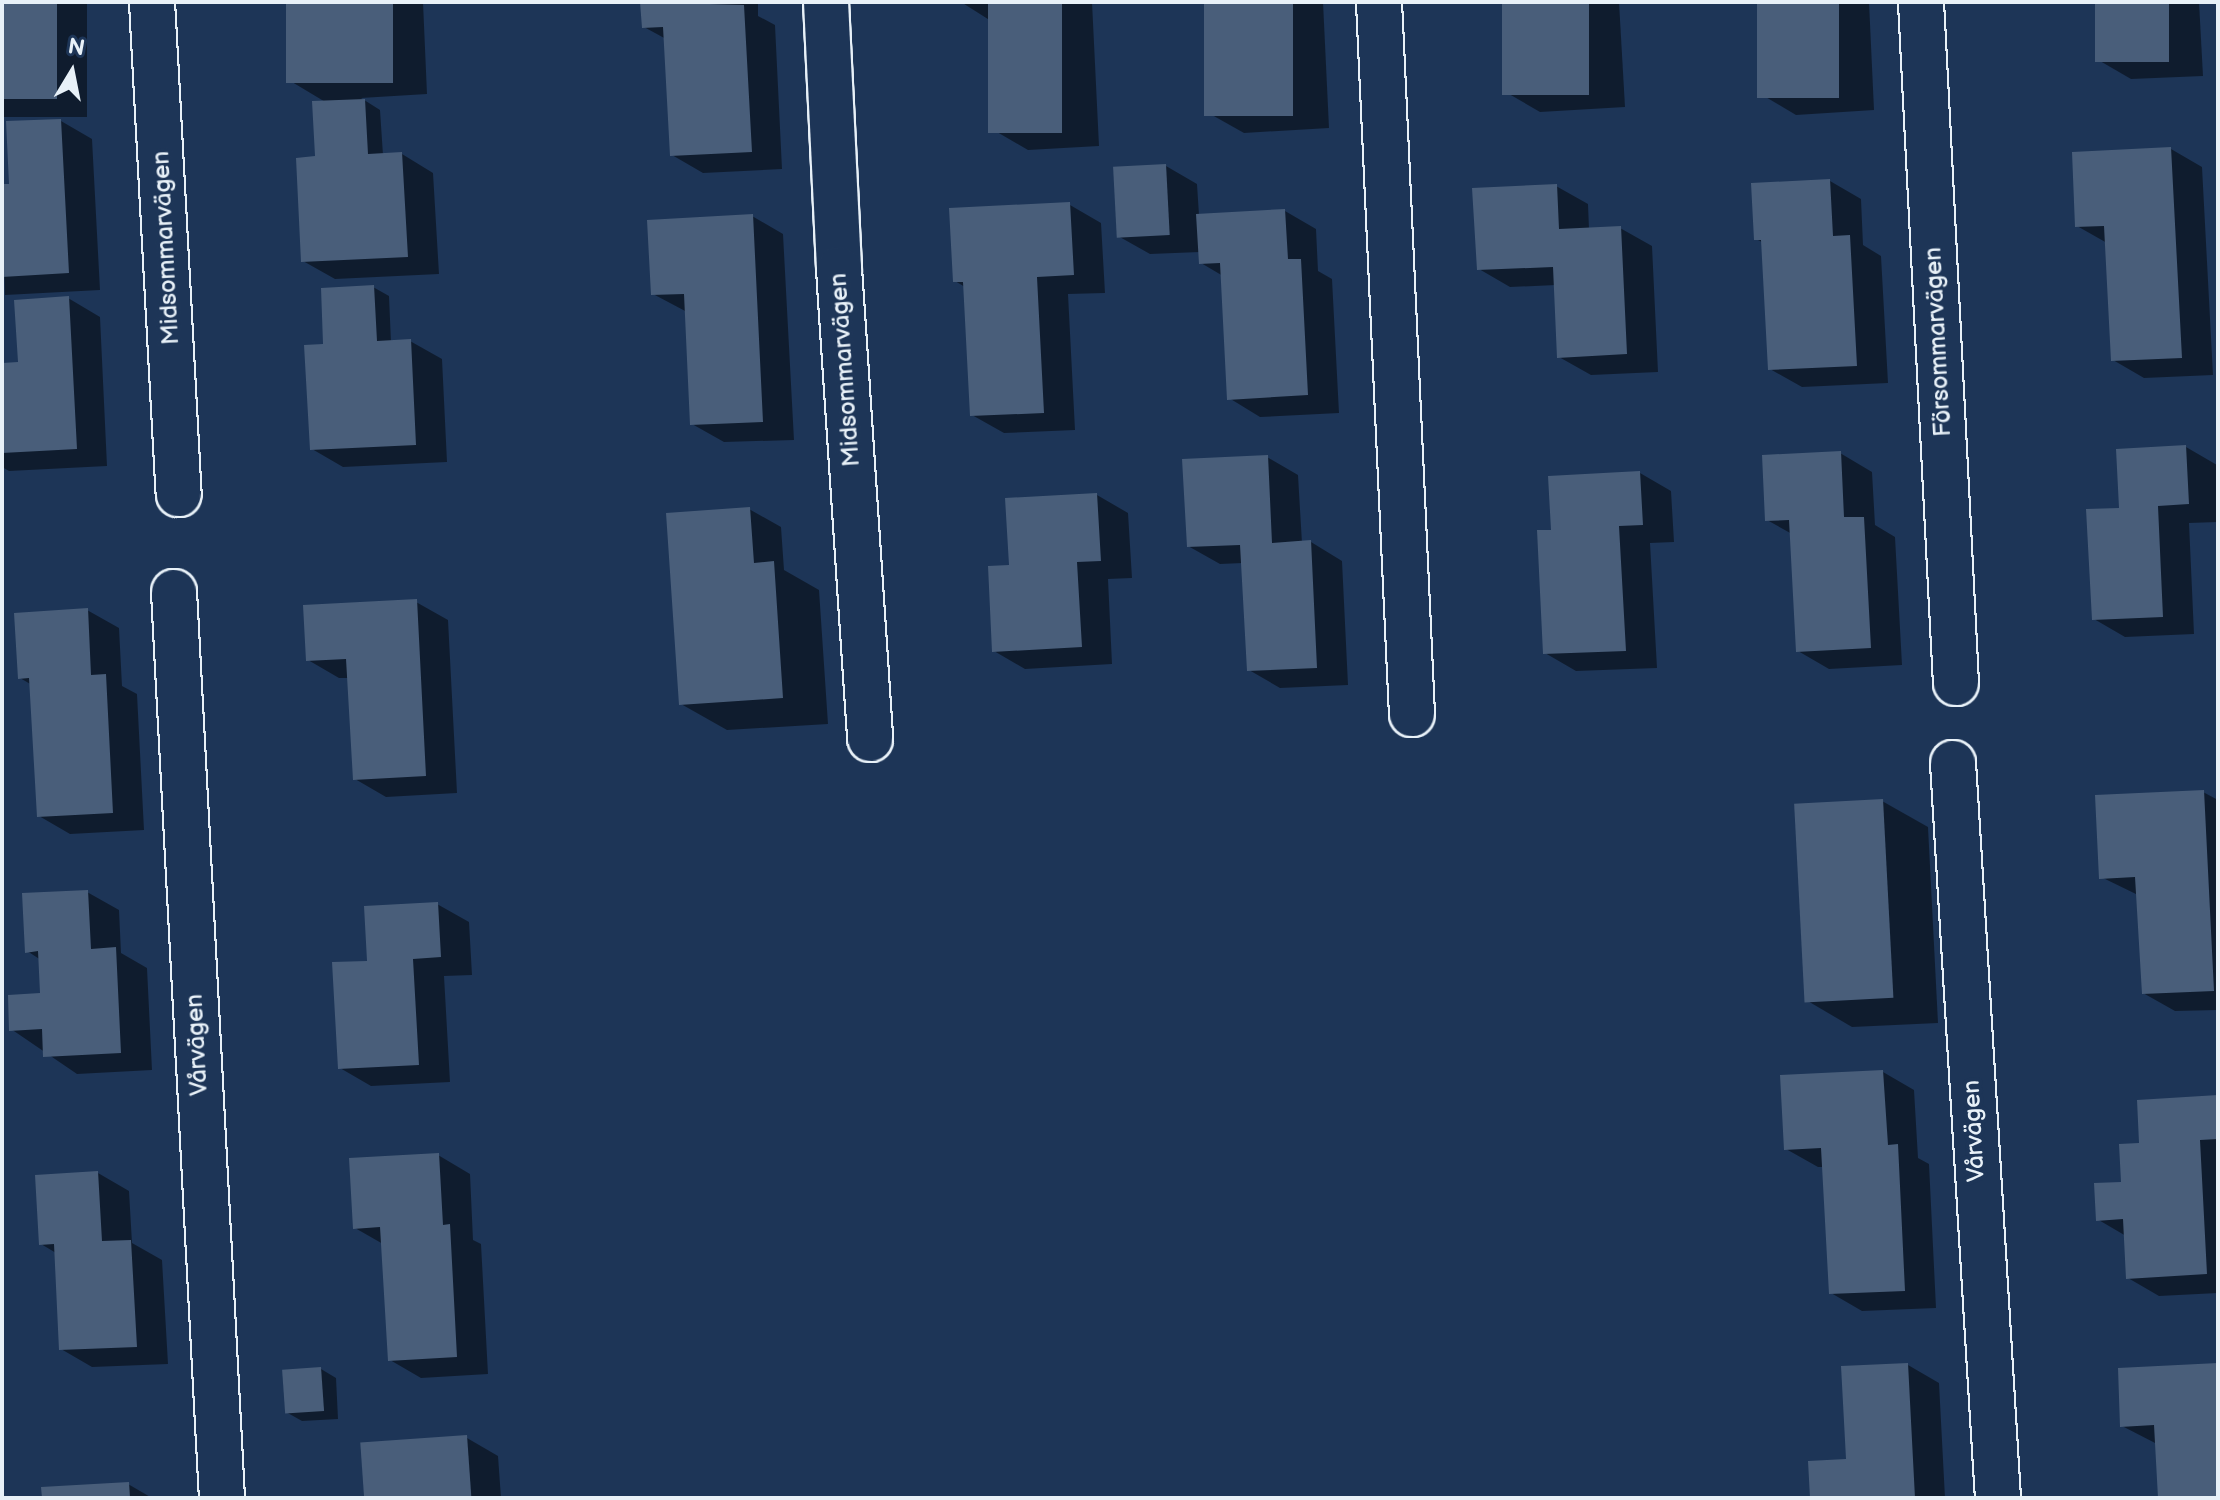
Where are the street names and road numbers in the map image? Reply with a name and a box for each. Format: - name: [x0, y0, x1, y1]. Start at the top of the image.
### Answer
- street label: Midsommarvägen: [147, 150, 185, 346]
- street label: Försommarvägen: [1919, 247, 1957, 437]
- street label: Midsommarvägen: [824, 272, 866, 468]
- street label: Vårvägen: [180, 993, 214, 1097]
- street label: Vårvägen: [1957, 1079, 1991, 1183]

